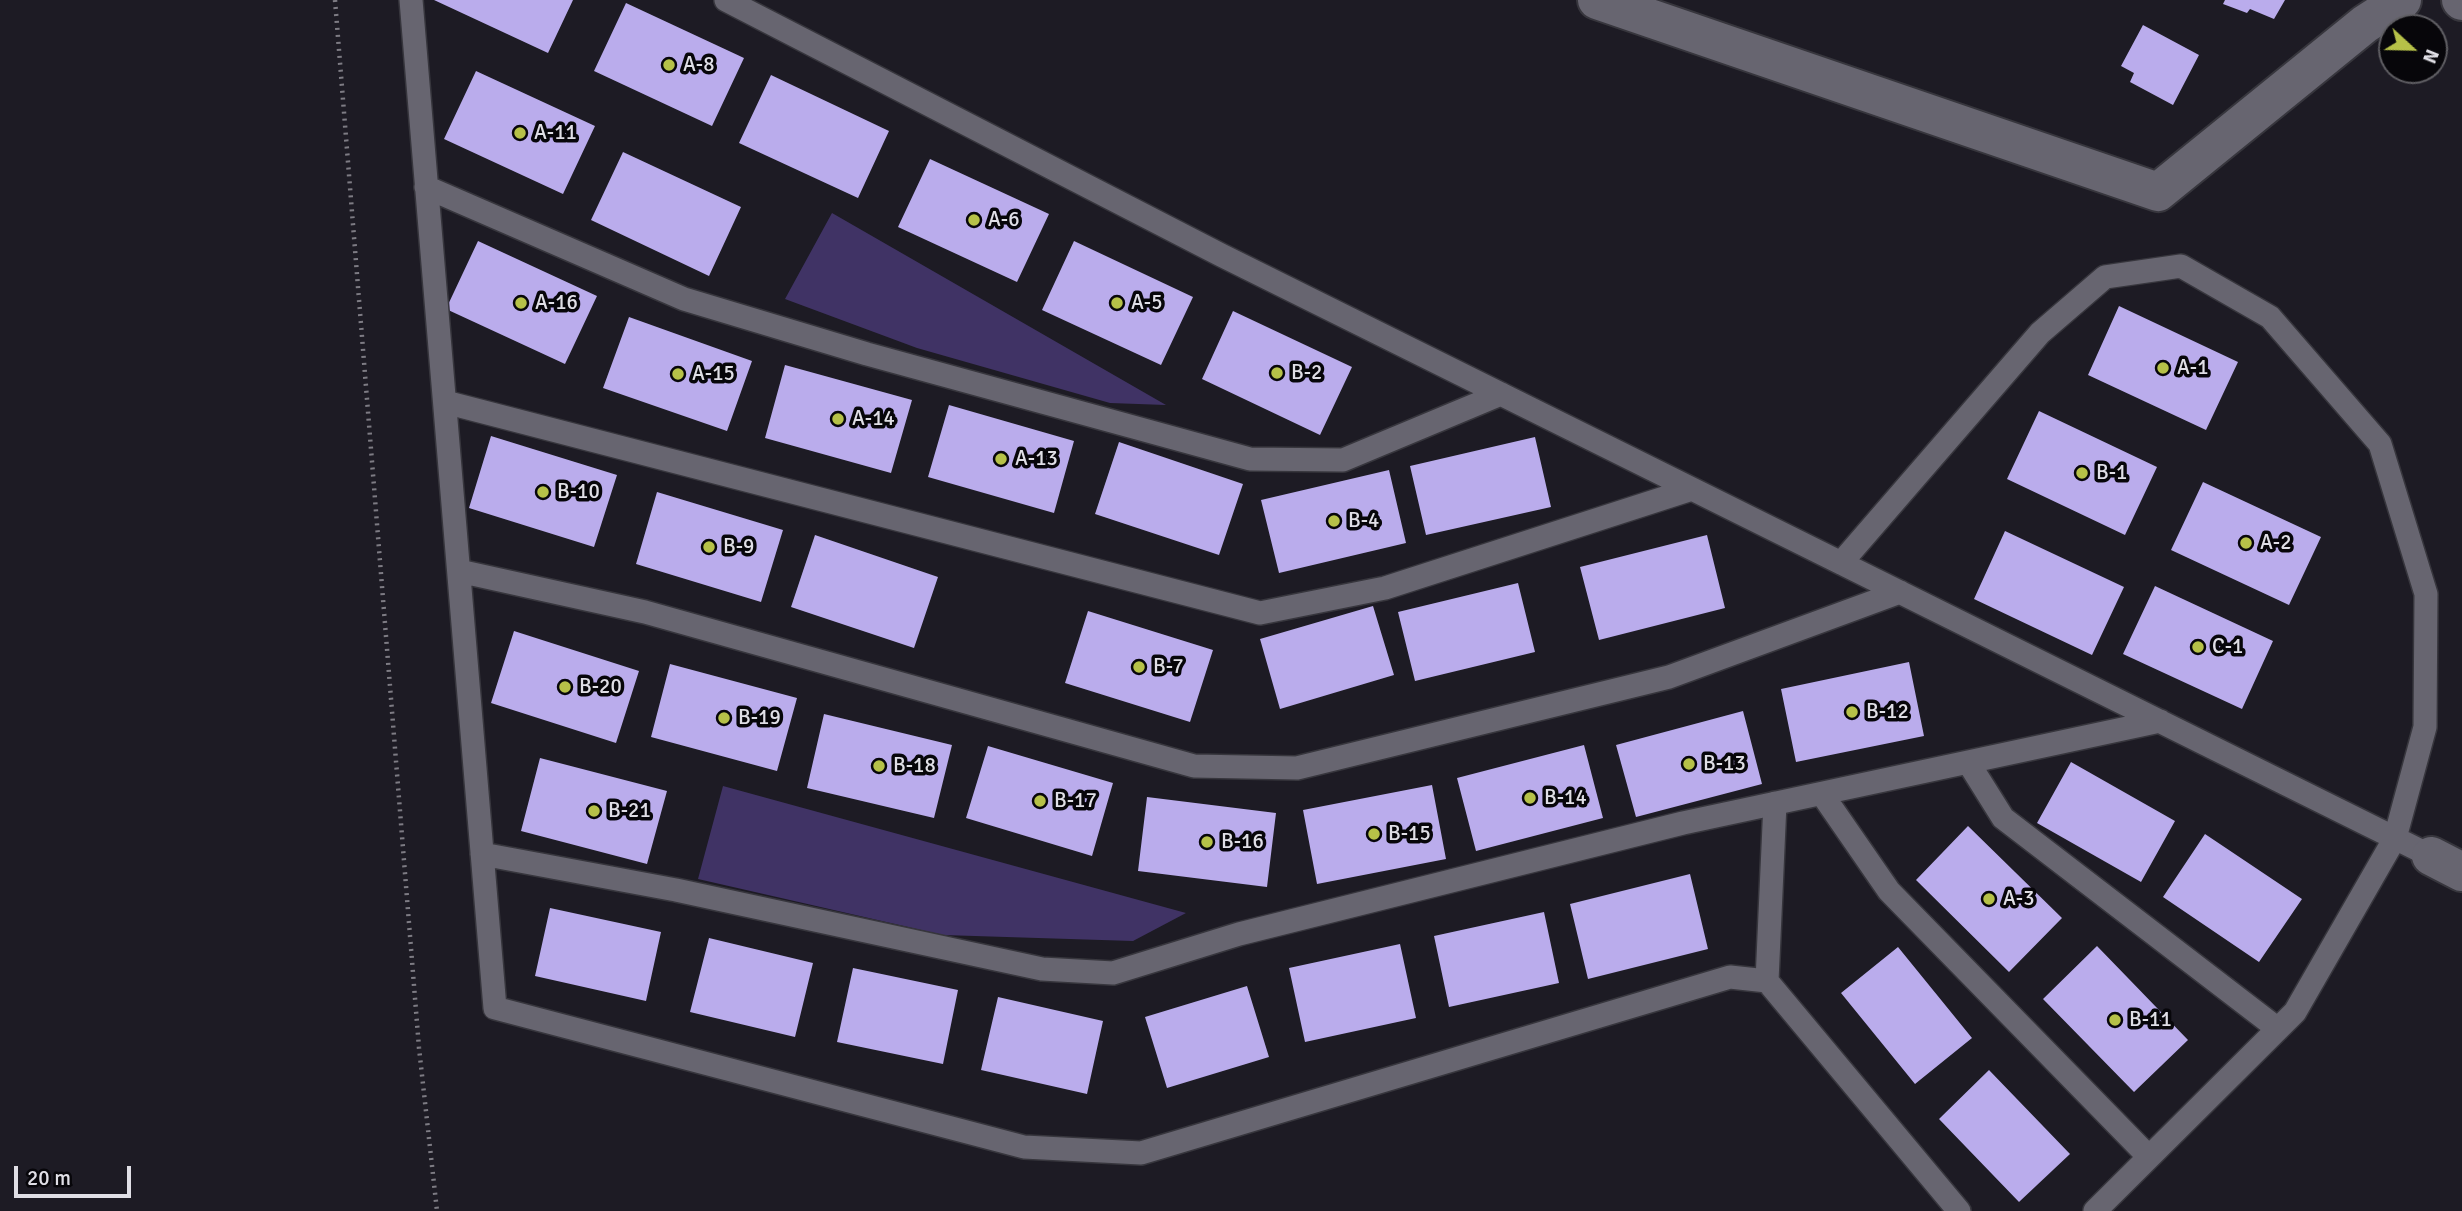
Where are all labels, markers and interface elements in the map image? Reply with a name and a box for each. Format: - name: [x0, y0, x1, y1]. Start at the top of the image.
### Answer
- north arrow: [2378, 14, 2448, 84]
- text: N: [2417, 45, 2444, 67]
- place label: A-8: [683, 52, 715, 78]
- marker: A-8: [661, 57, 677, 73]
- place label: A-11: [534, 120, 577, 146]
- marker: A-11: [512, 125, 528, 141]
- place label: A-6: [988, 207, 1020, 233]
- marker: A-6: [966, 212, 982, 228]
- place label: A-16: [535, 290, 578, 316]
- place label: A-5: [1131, 290, 1163, 316]
- marker: A-16: [513, 295, 529, 311]
- marker: A-5: [1109, 295, 1125, 311]
- place label: A-1: [2177, 355, 2209, 381]
- place label: B-2: [1291, 360, 1322, 386]
- marker: A-1: [2155, 360, 2171, 376]
- place label: A-15: [692, 361, 735, 387]
- marker: B-2: [1269, 365, 1285, 381]
- marker: A-15: [670, 366, 686, 382]
- place label: A-14: [852, 406, 895, 432]
- marker: A-14: [830, 411, 846, 427]
- place label: A-13: [1015, 446, 1058, 472]
- marker: A-13: [993, 451, 1009, 467]
- place label: B-1: [2096, 460, 2127, 486]
- marker: B-1: [2074, 465, 2090, 481]
- place label: B-10: [557, 479, 600, 505]
- marker: B-10: [535, 484, 551, 500]
- place label: B-4: [1348, 508, 1379, 534]
- marker: B-4: [1326, 513, 1342, 529]
- place label: A-2: [2260, 530, 2292, 556]
- place label: B-9: [723, 534, 754, 560]
- marker: A-2: [2238, 535, 2254, 551]
- marker: B-9: [701, 539, 717, 555]
- place label: C-1: [2212, 634, 2243, 660]
- marker: C-1: [2190, 639, 2206, 655]
- place label: B-7: [1153, 654, 1183, 680]
- marker: B-7: [1131, 659, 1147, 675]
- place label: B-20: [579, 674, 622, 700]
- marker: B-20: [557, 679, 573, 695]
- place label: B-12: [1866, 699, 1909, 725]
- marker: B-12: [1844, 704, 1860, 720]
- place label: B-19: [738, 705, 781, 731]
- marker: B-19: [716, 710, 732, 726]
- place label: B-13: [1703, 751, 1746, 777]
- place label: B-18: [893, 753, 936, 779]
- marker: B-13: [1681, 756, 1697, 772]
- marker: B-18: [871, 758, 887, 774]
- place label: B-14: [1544, 785, 1587, 811]
- place label: B-17: [1054, 788, 1097, 814]
- marker: B-14: [1522, 790, 1538, 806]
- marker: B-17: [1032, 793, 1048, 809]
- place label: B-21: [608, 798, 651, 824]
- marker: B-21: [586, 803, 602, 819]
- place label: B-15: [1388, 821, 1431, 847]
- marker: B-15: [1366, 826, 1382, 842]
- place label: B-16: [1221, 829, 1264, 855]
- marker: B-16: [1199, 834, 1215, 850]
- place label: A-3: [2003, 886, 2035, 912]
- marker: A-3: [1981, 891, 1997, 907]
- place label: B-11: [2129, 1007, 2172, 1033]
- marker: B-11: [2107, 1012, 2123, 1028]
- scale bar: [18, 1152, 135, 1196]
- text: 20 m: [27, 1165, 71, 1191]

